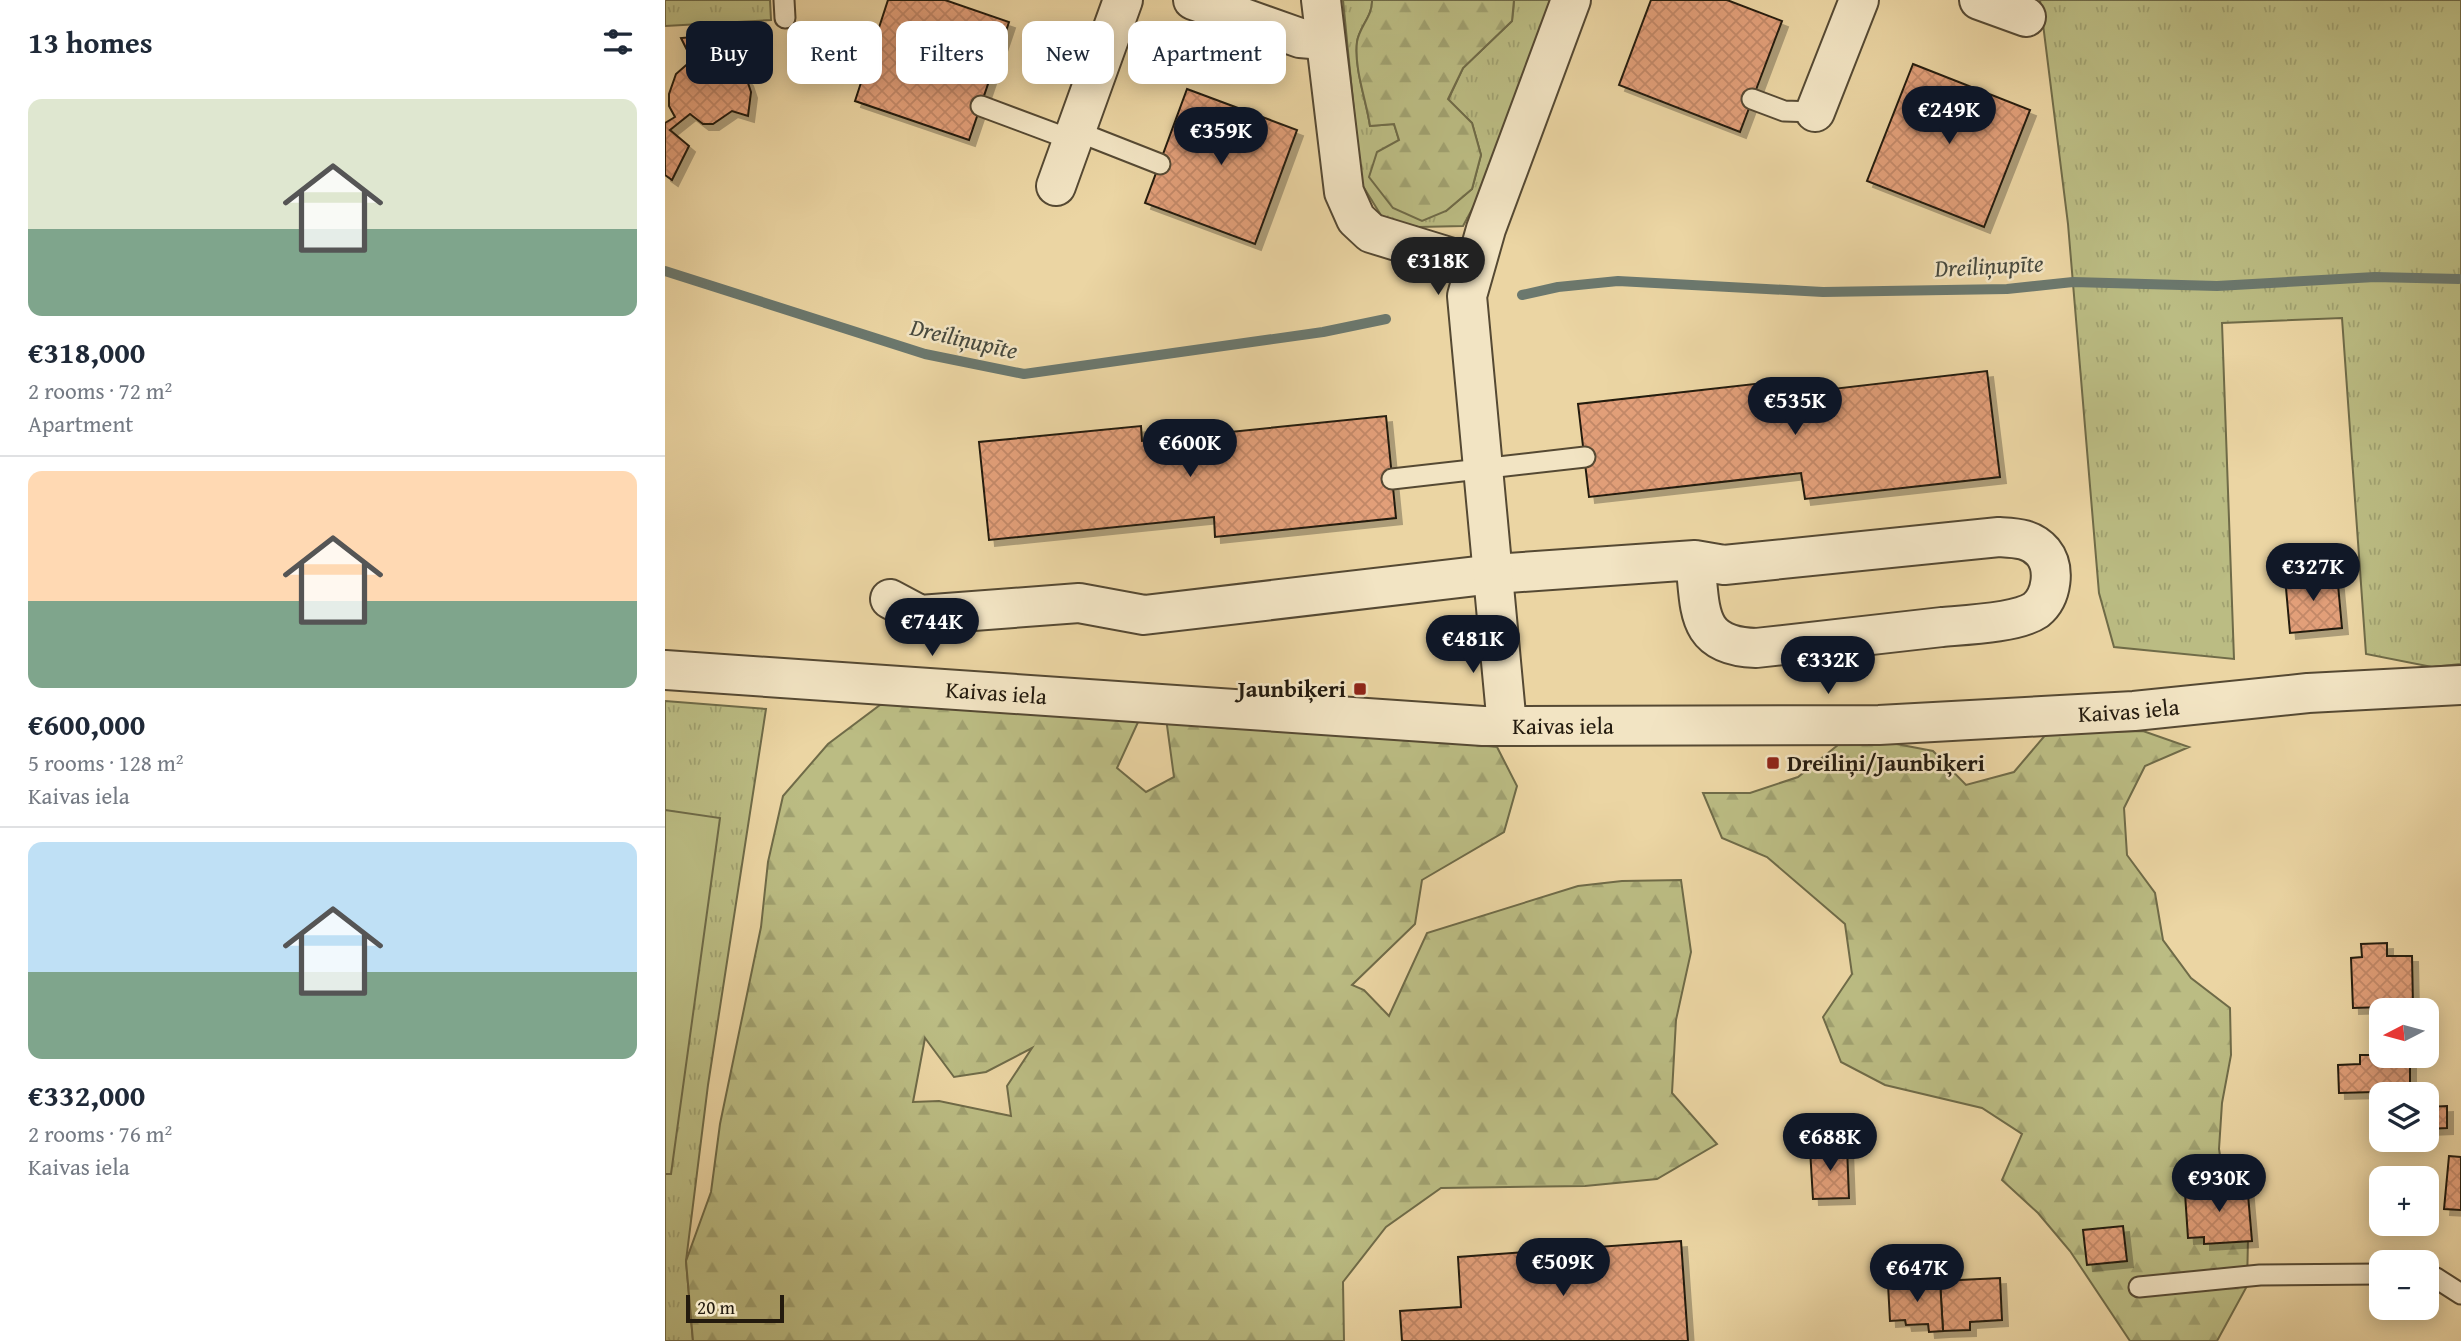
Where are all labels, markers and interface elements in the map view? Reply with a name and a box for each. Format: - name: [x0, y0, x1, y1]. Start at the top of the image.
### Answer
- text: 13 homes: [28, 20, 153, 64]
- chip: Buy: [686, 21, 773, 84]
- chip: Rent: [787, 21, 882, 84]
- chip: Filters: [896, 21, 1008, 84]
- chip: New: [1022, 21, 1114, 84]
- chip: Apartment: [1128, 21, 1286, 84]
- icon: filters: [599, 23, 637, 61]
- pin: €249K: [1900, 86, 1998, 146]
- text: €249K: [1918, 92, 1980, 125]
- pin: €359K: [1172, 108, 1270, 167]
- text: €359K: [1190, 113, 1252, 146]
- icon: home: [270, 145, 396, 271]
- pin: €318K: [1389, 238, 1487, 297]
- text: €318K: [1407, 243, 1469, 276]
- water label: Dreiliņupīte: [1933, 245, 2045, 286]
- water label: Dreiliņupīte: [906, 309, 1022, 368]
- text: €318,000: [28, 330, 145, 374]
- text: 2 rooms · 72 m²: [28, 374, 172, 407]
- pin: €535K: [1746, 378, 1844, 437]
- text: €535K: [1764, 383, 1826, 416]
- text: Apartment: [28, 407, 133, 440]
- pin: €600K: [1141, 420, 1239, 479]
- text: €600K: [1159, 425, 1221, 458]
- icon: home: [270, 517, 396, 643]
- pin: €327K: [2264, 544, 2362, 603]
- text: €327K: [2282, 549, 2344, 582]
- pin: €744K: [883, 598, 981, 658]
- text: €744K: [901, 604, 963, 637]
- pin: €481K: [1424, 616, 1522, 675]
- text: €481K: [1442, 621, 1504, 654]
- pin: €332K: [1779, 636, 1877, 696]
- text: €332K: [1797, 642, 1859, 675]
- street label: Kaivas iela: [944, 672, 1048, 712]
- place label: Jaunbiķeri: [1234, 672, 1346, 705]
- marker: Jaunbiķeri: [1352, 681, 1368, 697]
- street label: Kaivas iela: [2077, 689, 2181, 730]
- text: €600,000: [28, 702, 145, 746]
- street label: Kaivas iela: [1512, 709, 1614, 742]
- text: 5 rooms · 128 m²: [28, 746, 183, 779]
- place label: Dreiliņi/Jaunbiķeri: [1787, 746, 1985, 779]
- marker: Dreiliņi/Jaunbiķeri: [1765, 755, 1781, 771]
- text: Kaivas iela: [28, 779, 130, 812]
- icon: home: [270, 888, 396, 1014]
- north arrow: [2369, 998, 2439, 1068]
- map controls: [2369, 998, 2439, 1320]
- text: €332,000: [28, 1073, 145, 1117]
- button: layers: [2369, 1082, 2439, 1152]
- pin: €688K: [1781, 1114, 1879, 1173]
- text: 2 rooms · 76 m²: [28, 1117, 172, 1150]
- text: €688K: [1799, 1119, 1861, 1152]
- text: Kaivas iela: [28, 1150, 130, 1183]
- pin: €930K: [2170, 1154, 2268, 1214]
- text: €930K: [2188, 1160, 2250, 1193]
- button: +: [2369, 1166, 2439, 1236]
- pin: €509K: [1514, 1238, 1612, 1298]
- text: €509K: [1532, 1244, 1594, 1277]
- pin: €647K: [1868, 1244, 1966, 1304]
- text: €647K: [1886, 1250, 1948, 1283]
- button: −: [2369, 1250, 2439, 1320]
- scale bar: [686, 1292, 784, 1324]
- text: 20 m: [697, 1293, 735, 1321]

